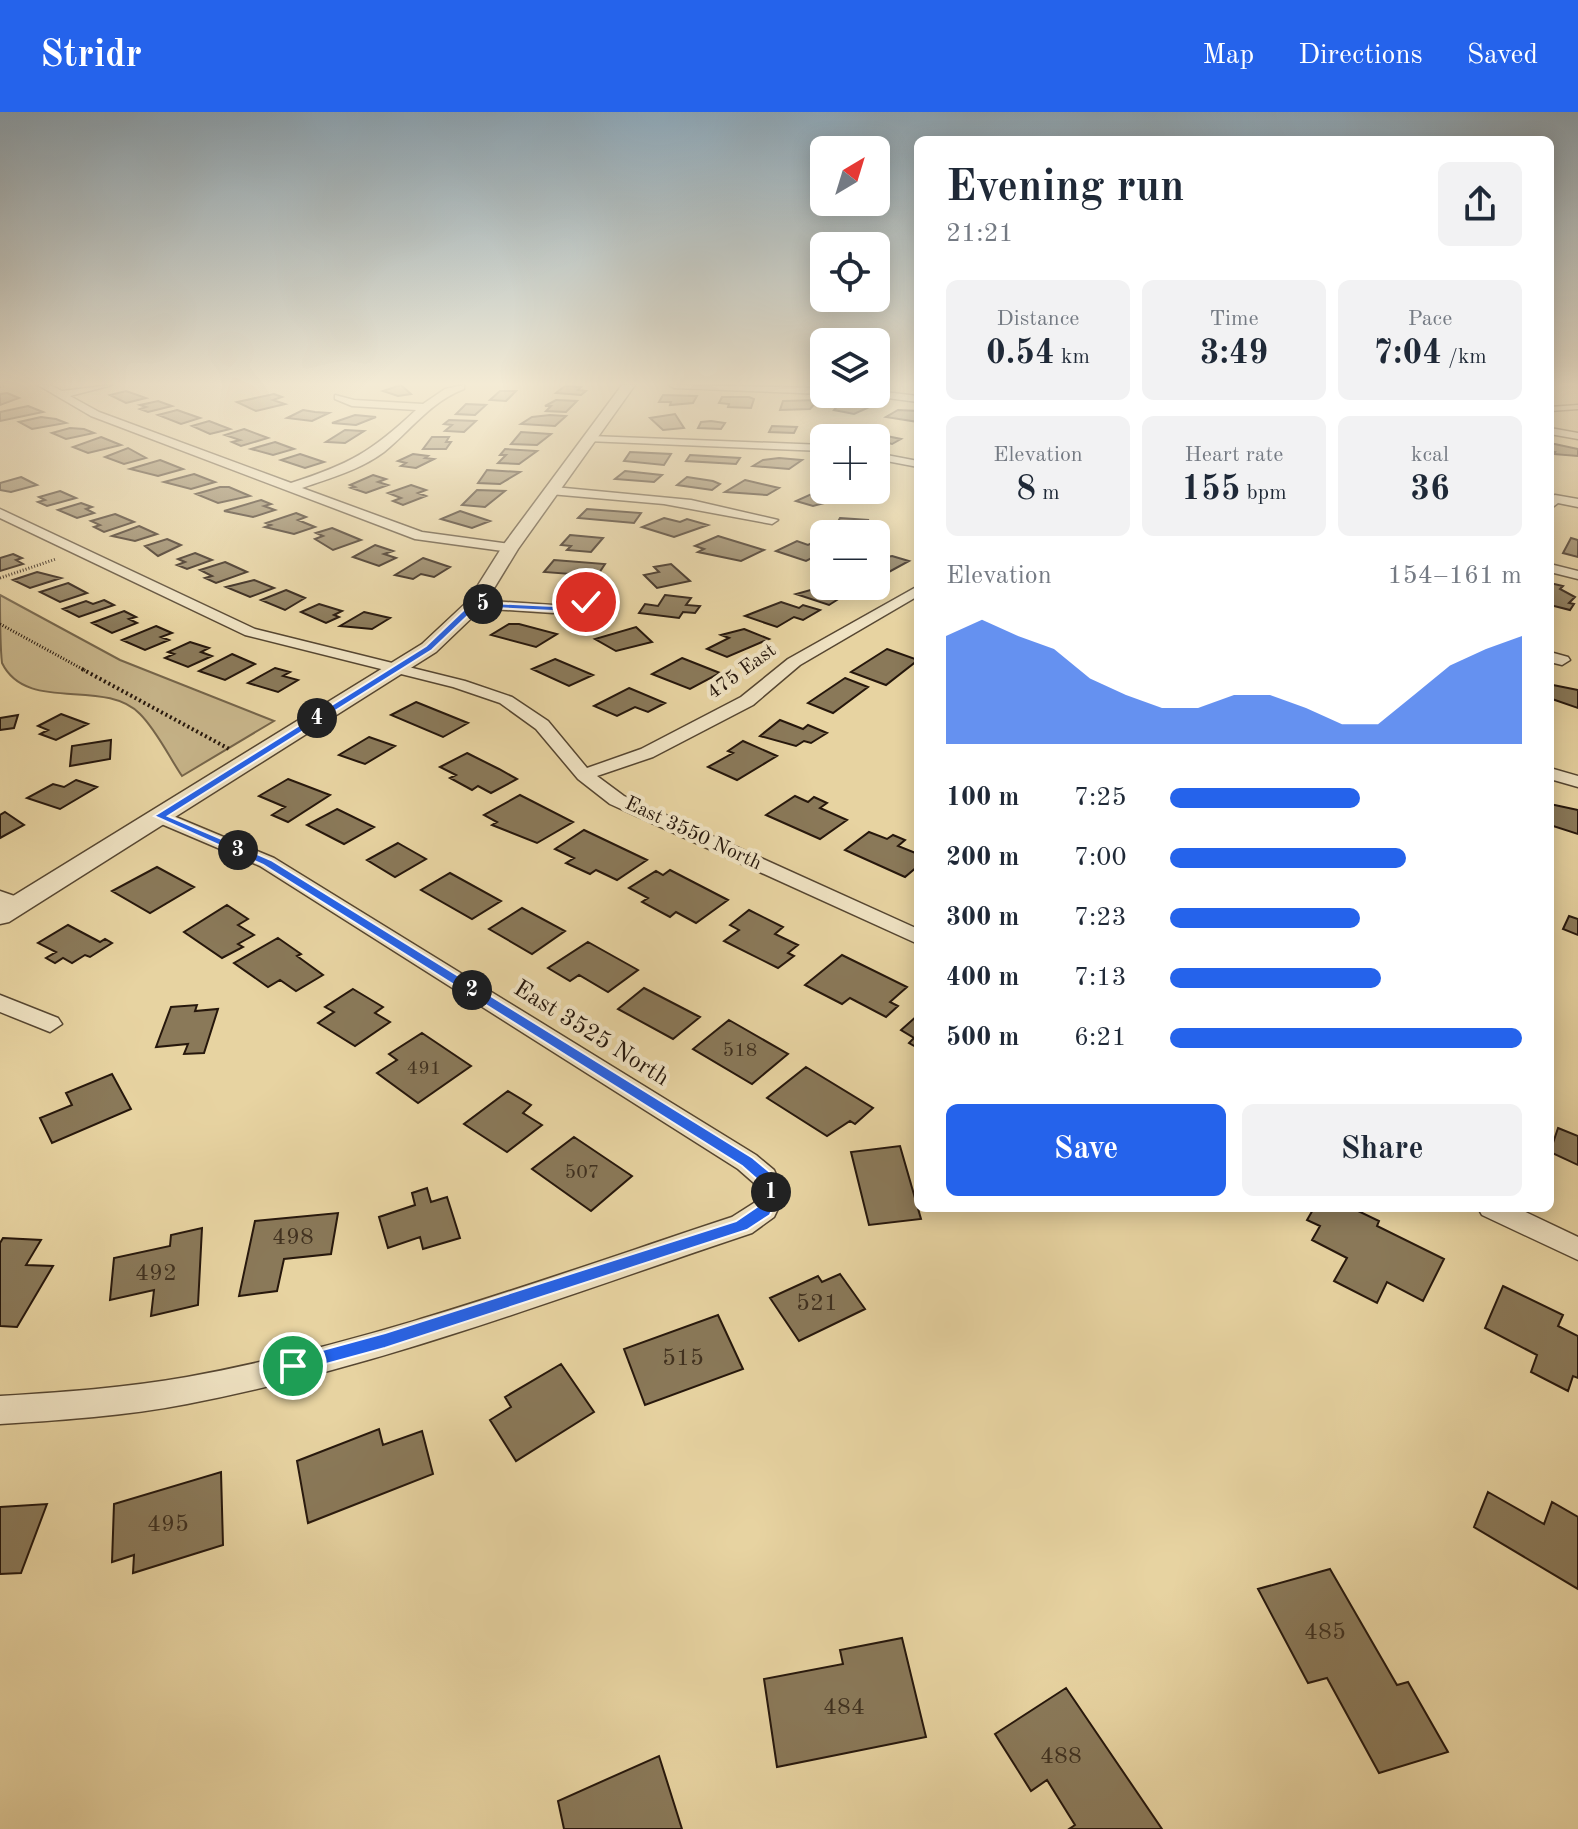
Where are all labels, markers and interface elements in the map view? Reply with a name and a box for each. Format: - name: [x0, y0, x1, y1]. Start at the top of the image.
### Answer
- text: Stridr: [40, 37, 142, 75]
- text: Map: [1202, 42, 1254, 70]
- text: Directions: [1298, 42, 1423, 70]
- text: Saved: [1467, 42, 1538, 70]
- north arrow: [810, 136, 890, 216]
- map controls: [810, 136, 890, 600]
- button: share: [1438, 162, 1522, 246]
- text: Evening run: [946, 166, 1184, 210]
- text: 21:21: [946, 221, 1014, 247]
- button: locate: [810, 232, 890, 312]
- text: Distance: [997, 308, 1079, 330]
- text: Time: [1209, 308, 1259, 330]
- text: Pace: [1408, 308, 1452, 330]
- button: layers: [810, 328, 890, 408]
- text: 0.54: [986, 337, 1055, 371]
- text: 3:49: [1200, 337, 1268, 371]
- text: 7:04: [1373, 337, 1442, 371]
- text: km: [1055, 346, 1090, 368]
- text: /km: [1442, 346, 1487, 368]
- button: +: [810, 424, 890, 504]
- text: Elevation: [993, 444, 1083, 466]
- text: Heart rate: [1185, 444, 1283, 466]
- text: kcal: [1411, 444, 1449, 466]
- text: 8: [1016, 473, 1036, 507]
- text: 155: [1181, 473, 1240, 507]
- text: 36: [1410, 473, 1450, 507]
- text: m: [1036, 482, 1060, 504]
- text: bpm: [1240, 482, 1287, 504]
- button: −: [810, 520, 890, 600]
- text: Elevation: [946, 563, 1052, 589]
- text: 154–161 m: [1387, 563, 1522, 589]
- pin: [552, 568, 620, 636]
- icon: check: [564, 580, 608, 624]
- pin: 5: [463, 584, 503, 624]
- text: 5: [477, 593, 489, 615]
- street label: 475 East: [704, 640, 780, 704]
- pin: 4: [297, 698, 337, 738]
- text: 4: [311, 707, 323, 729]
- text: 100 m: [946, 785, 1019, 811]
- text: 7:25: [1074, 785, 1127, 811]
- street label: East 3550 North: [622, 794, 765, 874]
- pin: 3: [218, 830, 258, 870]
- text: 3: [232, 839, 244, 861]
- text: 200 m: [946, 845, 1019, 871]
- text: 7:00: [1074, 845, 1127, 871]
- text: 300 m: [946, 905, 1019, 931]
- text: 7:23: [1074, 905, 1127, 931]
- text: 400 m: [946, 965, 1019, 991]
- text: 7:13: [1074, 965, 1127, 991]
- pin: 2: [452, 970, 492, 1010]
- street label: East 3525 North: [509, 977, 673, 1091]
- text: 2: [466, 979, 478, 1001]
- text: 500 m: [946, 1025, 1019, 1051]
- text: 6:21: [1074, 1025, 1127, 1051]
- house number: 518: [723, 1041, 757, 1061]
- house number: 491: [407, 1059, 441, 1079]
- button: Save: [946, 1104, 1226, 1196]
- button: Share: [1242, 1104, 1522, 1196]
- house number: 507: [565, 1163, 599, 1183]
- pin: 1: [751, 1172, 791, 1212]
- text: 1: [765, 1181, 777, 1203]
- house number: 498: [272, 1226, 314, 1250]
- house number: 492: [135, 1262, 177, 1286]
- house number: 521: [796, 1292, 838, 1316]
- pin: [259, 1332, 327, 1400]
- icon: arrive: [271, 1344, 315, 1388]
- house number: 515: [662, 1347, 704, 1371]
- house number: 495: [147, 1513, 189, 1537]
- house number: 485: [1304, 1621, 1346, 1645]
- house number: 484: [823, 1696, 865, 1720]
- house number: 488: [1040, 1745, 1082, 1769]

